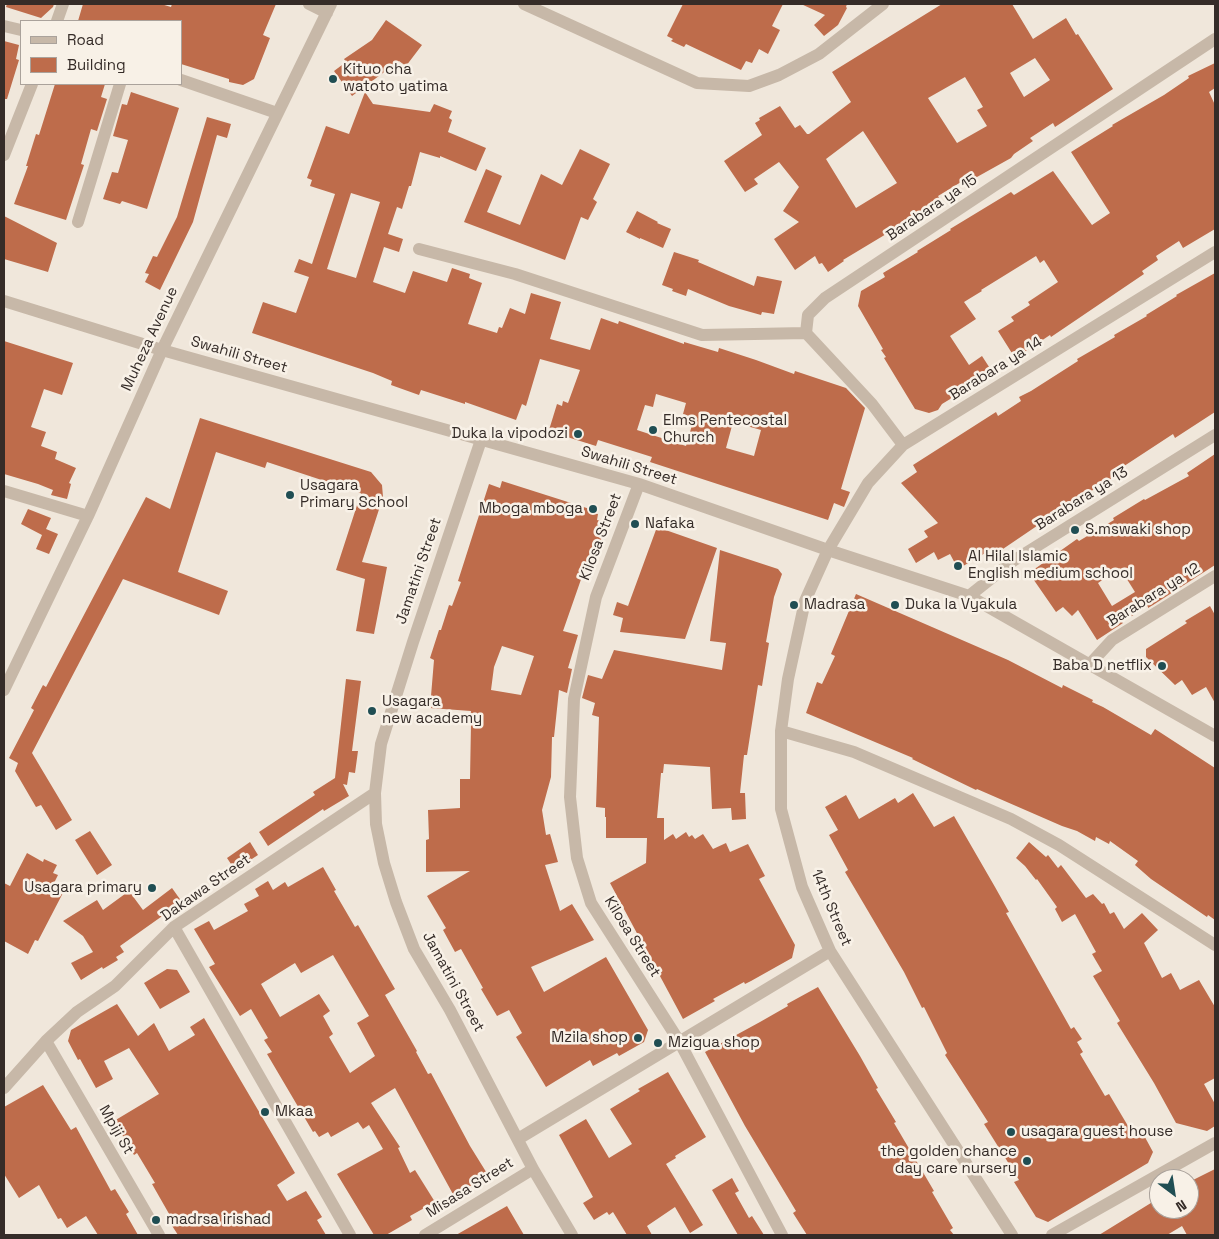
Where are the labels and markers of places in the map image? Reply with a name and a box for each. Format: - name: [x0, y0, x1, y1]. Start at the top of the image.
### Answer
- place label: Kituo cha watoto yatima: [343, 61, 448, 96]
- marker: Kituo cha watoto yatima: [327, 73, 339, 85]
- place label: Elms Pentecostal Church: [663, 412, 787, 447]
- marker: Elms Pentecostal Church: [647, 424, 659, 436]
- place label: Duka la vipodozi: [452, 425, 568, 443]
- marker: Duka la vipodozi: [572, 428, 584, 440]
- place label: Usagara Primary School: [300, 477, 408, 512]
- marker: Usagara Primary School: [284, 489, 296, 501]
- place label: Mboga mboga: [479, 500, 583, 518]
- marker: Mboga mboga: [587, 503, 599, 515]
- place label: Nafaka: [645, 515, 695, 533]
- marker: Nafaka: [629, 518, 641, 530]
- place label: S.mswaki shop: [1085, 521, 1191, 539]
- marker: S.mswaki shop: [1069, 524, 1081, 536]
- place label: Al Hilal Islamic English medium school: [968, 548, 1133, 583]
- marker: Al Hilal Islamic English medium school: [952, 560, 964, 572]
- place label: Madrasa: [804, 596, 865, 614]
- place label: Duka la Vyakula: [905, 596, 1017, 614]
- marker: Madrasa: [788, 599, 800, 611]
- marker: Duka la Vyakula: [889, 599, 901, 611]
- place label: Baba D netflix: [1052, 657, 1152, 675]
- marker: Baba D netflix: [1156, 660, 1168, 672]
- place label: Usagara new academy: [382, 693, 482, 728]
- marker: Usagara new academy: [366, 705, 378, 717]
- place label: Usagara primary: [24, 879, 142, 897]
- marker: Usagara primary: [146, 882, 158, 894]
- place label: Mzila shop: [551, 1029, 628, 1047]
- marker: Mzila shop: [632, 1032, 644, 1044]
- place label: Mzigua shop: [668, 1034, 760, 1052]
- marker: Mzigua shop: [652, 1037, 664, 1049]
- place label: Mkaa: [275, 1103, 313, 1121]
- marker: Mkaa: [259, 1106, 271, 1118]
- place label: usagara guest house: [1021, 1123, 1173, 1141]
- marker: usagara guest house: [1005, 1126, 1017, 1138]
- place label: the golden chance day care nursery: [880, 1143, 1017, 1178]
- marker: the golden chance day care nursery: [1021, 1155, 1033, 1167]
- place label: madrsa irishad: [166, 1211, 271, 1229]
- marker: madrsa irishad: [150, 1214, 162, 1226]

